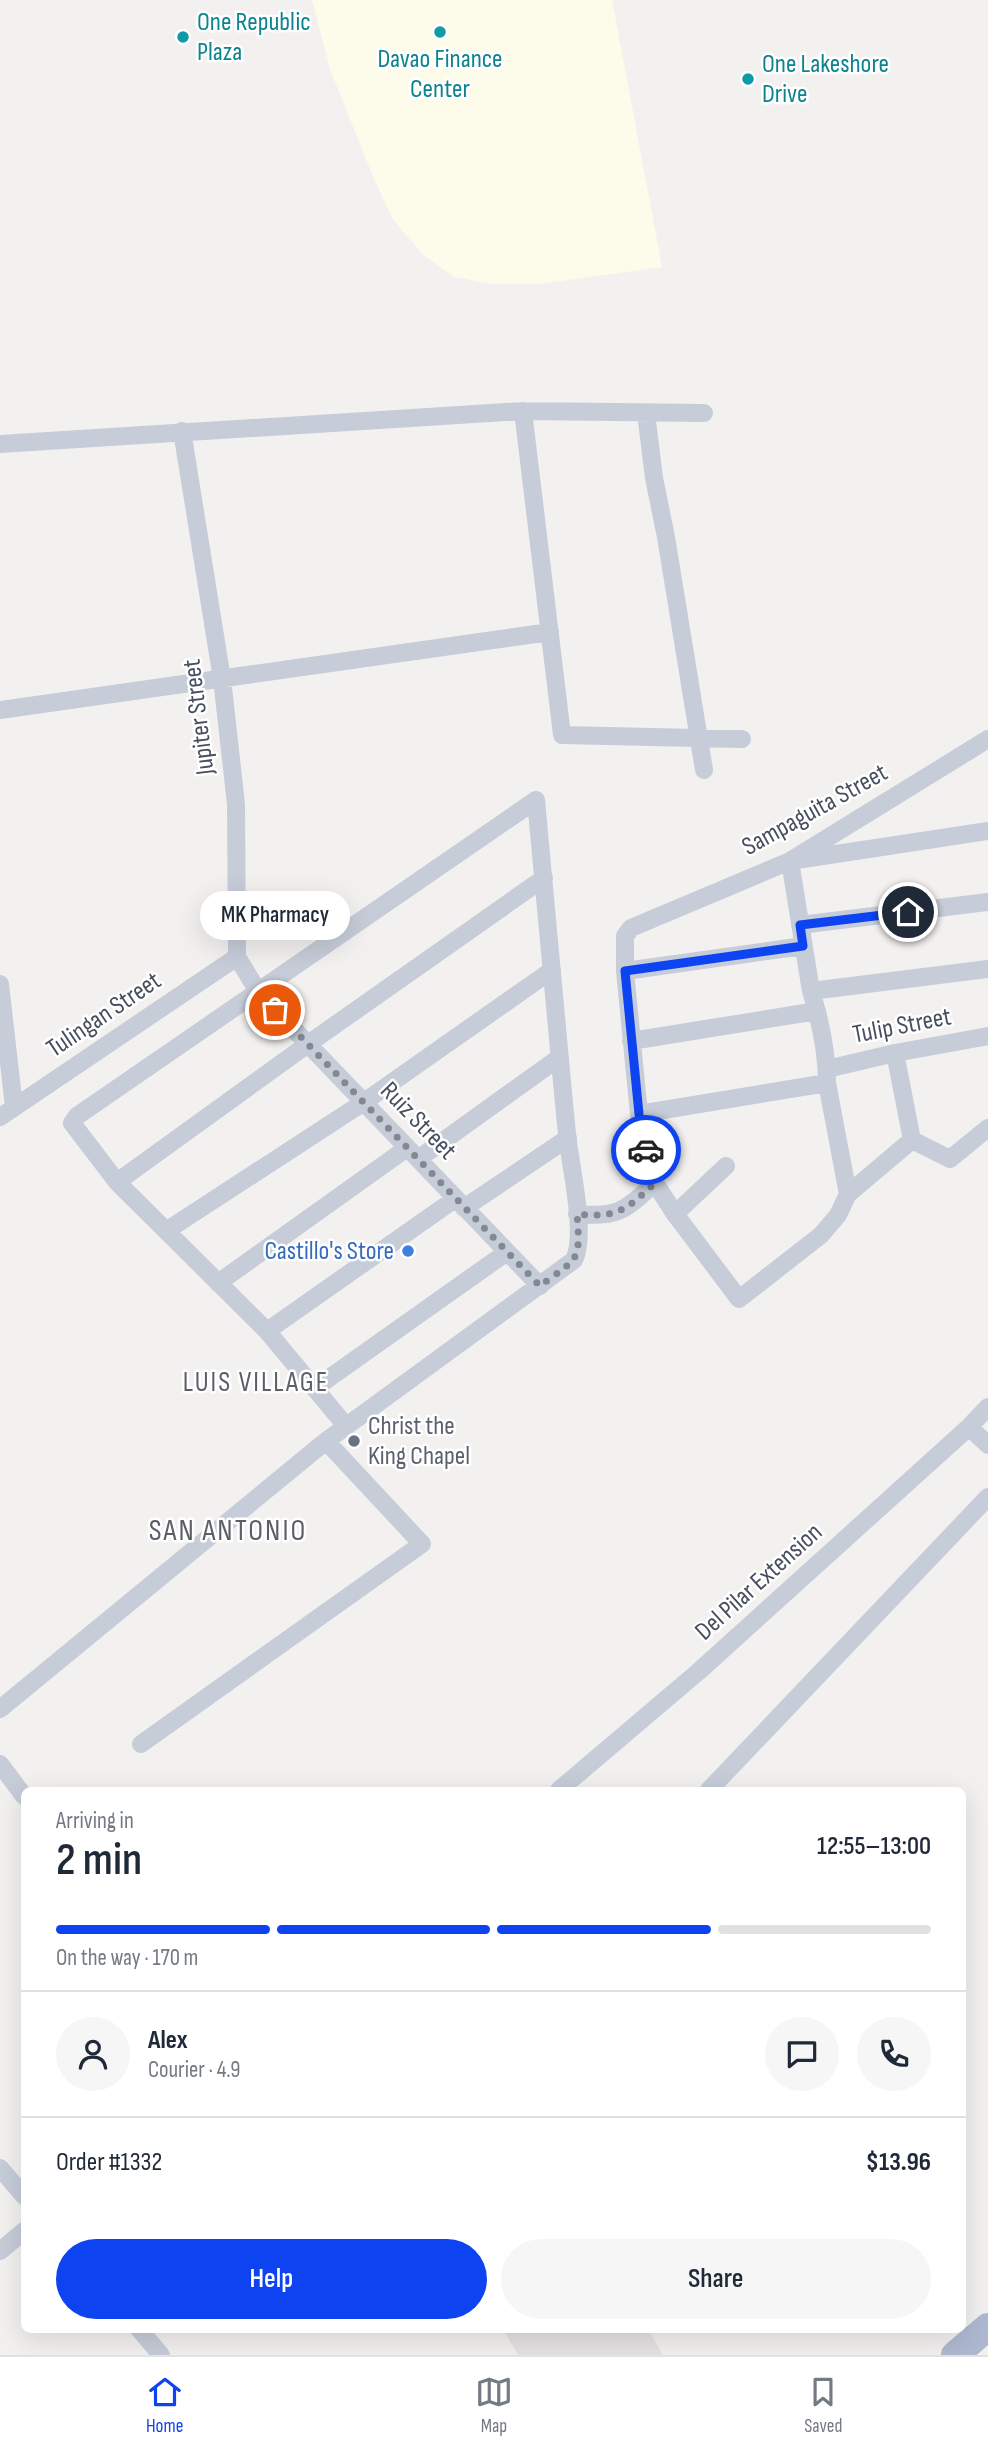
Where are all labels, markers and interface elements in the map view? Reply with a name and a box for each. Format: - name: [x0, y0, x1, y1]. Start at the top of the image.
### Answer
- place label: One Republic Plaza: [197, 7, 311, 68]
- marker: Davao Finance Center: [432, 24, 448, 40]
- marker: One Republic Plaza: [175, 29, 191, 45]
- place label: Davao Finance Center: [377, 44, 503, 105]
- place label: One Lakeshore Drive: [762, 49, 889, 110]
- marker: One Lakeshore Drive: [740, 71, 756, 87]
- street label: Jupiter Street: [177, 657, 222, 778]
- street label: Sampaguita Street: [737, 757, 893, 863]
- pin: [878, 882, 938, 942]
- callout: MK Pharmacy: [200, 891, 350, 940]
- icon: home: [889, 893, 927, 931]
- text: MK Pharmacy: [221, 901, 329, 929]
- street label: Tulingan Street: [41, 965, 167, 1064]
- pin: [245, 980, 305, 1040]
- icon: bag: [256, 991, 294, 1029]
- street label: Tulip Street: [850, 1001, 954, 1051]
- street label: Ruiz Street: [373, 1076, 463, 1166]
- courier: [611, 1115, 681, 1185]
- icon: car: [627, 1131, 665, 1169]
- place label: Castillo's Store: [265, 1236, 394, 1267]
- marker: Castillo's Store: [400, 1243, 416, 1259]
- district label: LUIS VILLAGE: [183, 1366, 329, 1399]
- place label: Christ the King Chapel: [368, 1411, 470, 1472]
- marker: Christ the King Chapel: [346, 1433, 362, 1449]
- district label: SAN ANTONIO: [149, 1513, 307, 1549]
- street label: Del Pilar Extension: [689, 1517, 829, 1647]
- text: Arriving in: [56, 1807, 134, 1835]
- text: 12:55–13:00: [817, 1831, 931, 1862]
- text: 2 min: [56, 1833, 142, 1888]
- text: On the way · 170 m: [56, 1944, 198, 1972]
- button: person: [56, 2017, 130, 2091]
- button: chat: [765, 2017, 839, 2091]
- button: phone: [857, 2017, 931, 2091]
- text: Alex: [148, 2025, 188, 2056]
- text: Courier · 4.9: [148, 2056, 240, 2084]
- text: Order #1332: [56, 2147, 162, 2178]
- text: $13.96: [866, 2147, 931, 2178]
- button: Help: [56, 2239, 487, 2319]
- button: Share: [501, 2239, 931, 2319]
- tab: Home: [146, 2373, 184, 2438]
- tab: Map: [475, 2373, 513, 2438]
- tab: Saved: [804, 2373, 842, 2438]

